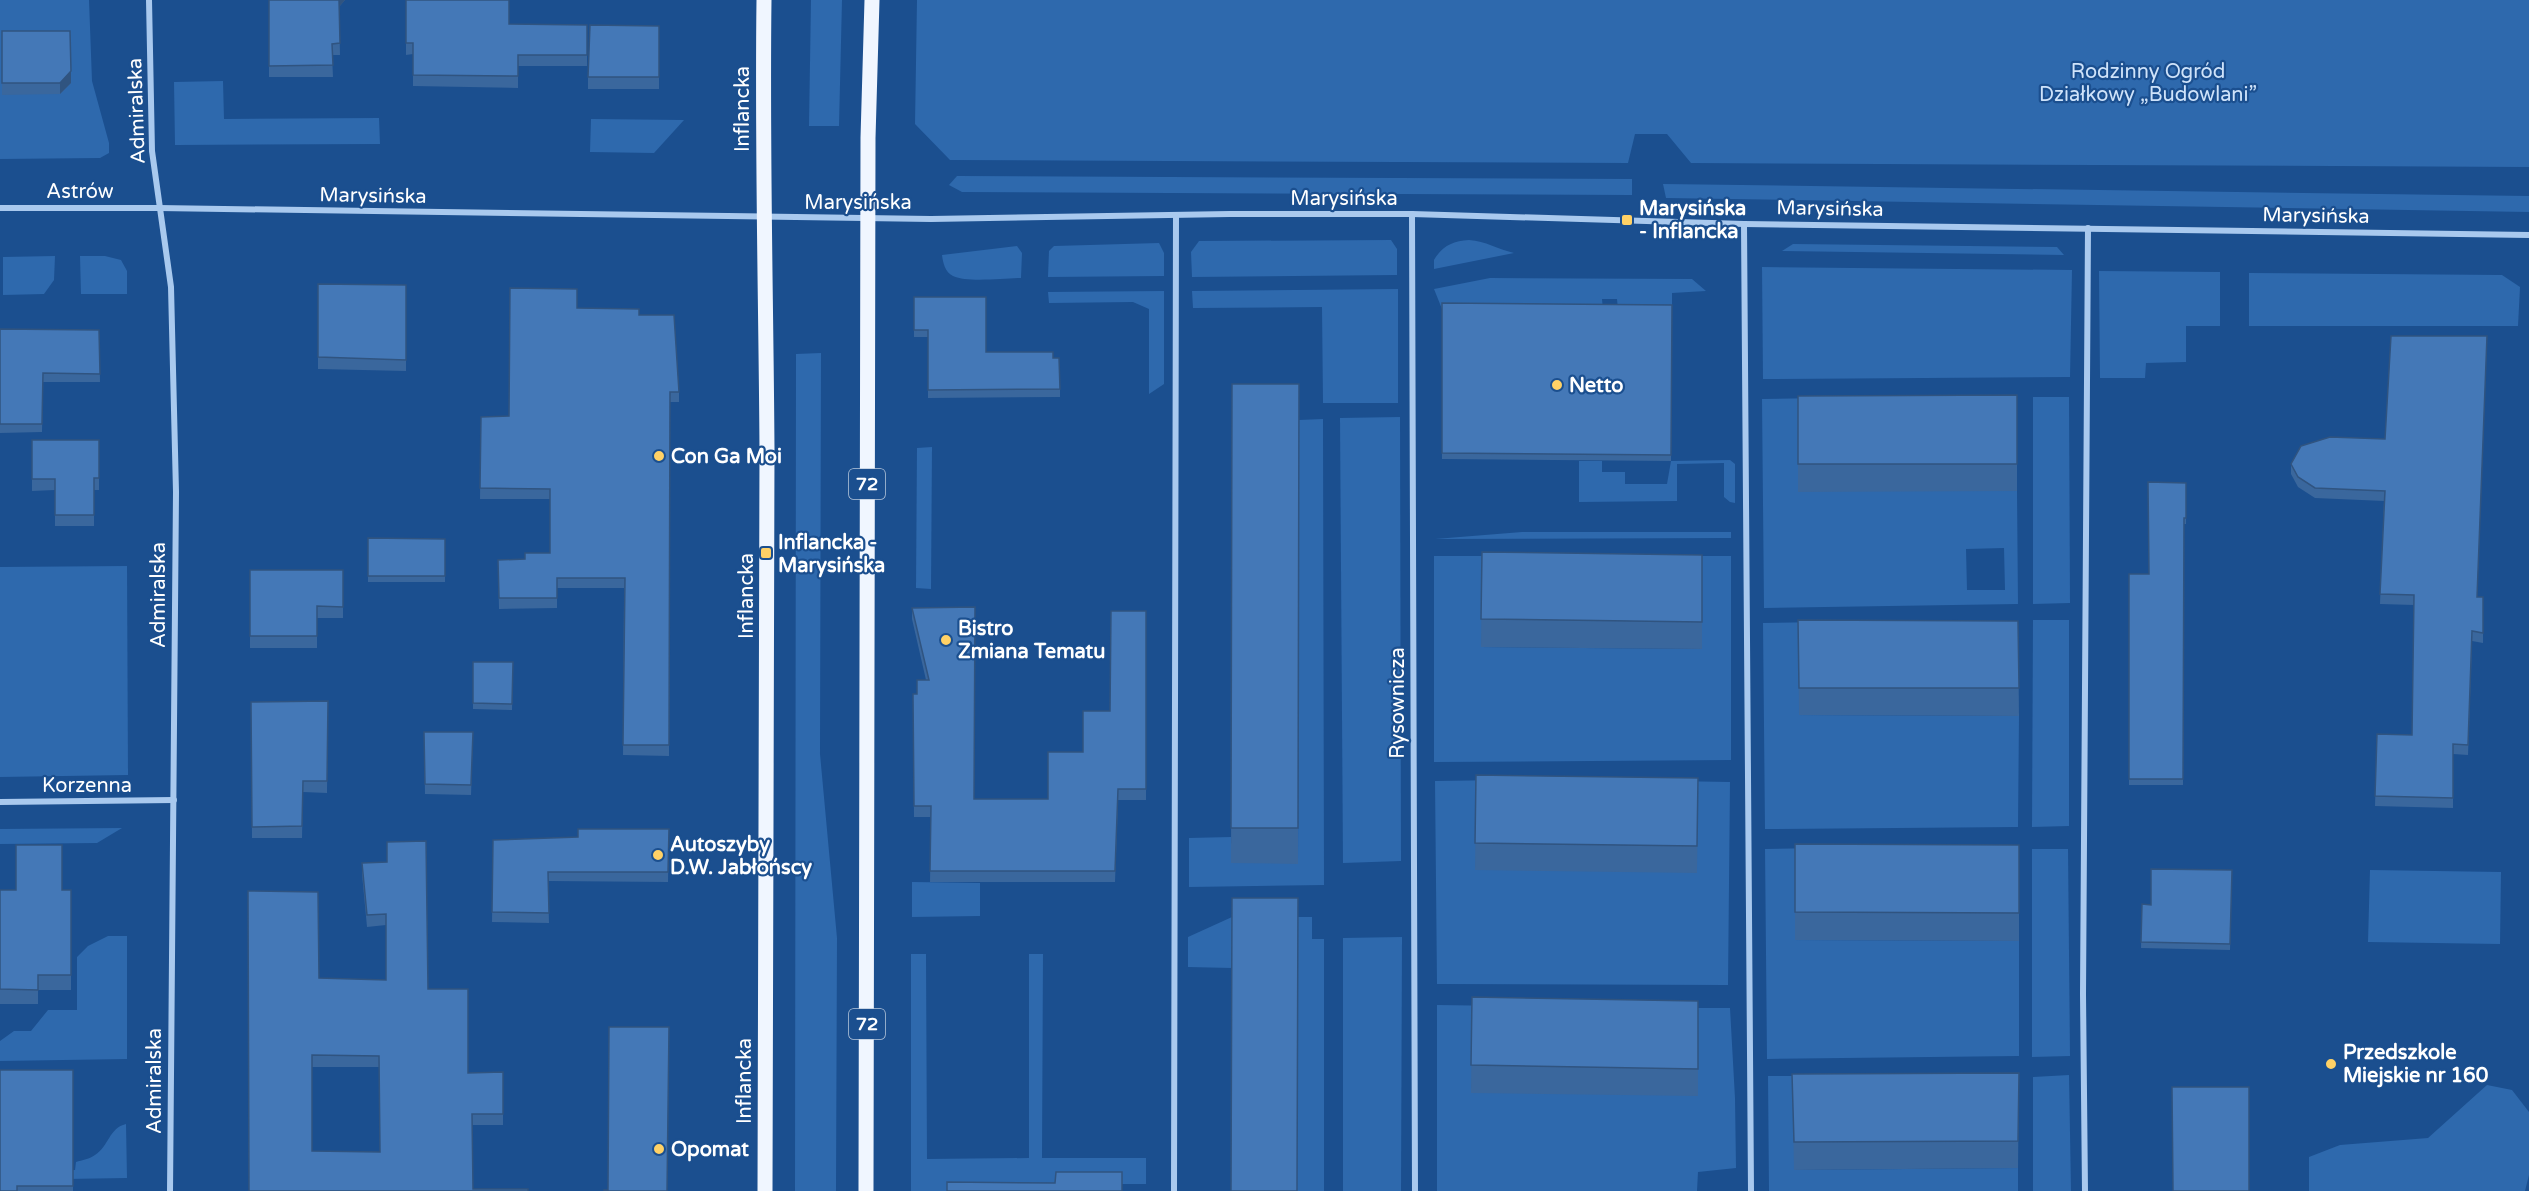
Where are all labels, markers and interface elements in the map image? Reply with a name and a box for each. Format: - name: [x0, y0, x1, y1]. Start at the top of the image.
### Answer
- street label: Admiralska: [123, 58, 151, 164]
- park label: Rodzinny Ogród Działkowy „Budowlani”: [2039, 60, 2257, 107]
- street label: Inflancka: [731, 66, 755, 152]
- street label: Astrów: [46, 180, 114, 204]
- street label: Marysińska: [319, 183, 427, 209]
- street label: Marysińska: [1290, 187, 1398, 211]
- street label: Marysińska: [804, 191, 912, 215]
- street label: Marysińska: [1776, 196, 1884, 222]
- place label: Marysińska - Inflancka: [1639, 197, 1746, 244]
- street label: Marysińska: [2262, 203, 2370, 229]
- marker: Marysińska - Inflancka: [1620, 213, 1634, 227]
- place label: Netto: [1569, 374, 1623, 398]
- marker: Netto: [1550, 378, 1564, 392]
- place label: Con Ga Moi: [671, 445, 782, 469]
- marker: Con Ga Moi: [652, 449, 666, 463]
- road number: 72: [849, 469, 885, 499]
- place label: Inflancka - Marysińska: [778, 531, 885, 578]
- street label: Admiralska: [147, 542, 171, 648]
- marker: Inflancka - Marysińska: [759, 546, 773, 560]
- street label: Inflancka: [735, 553, 759, 639]
- place label: Bistro Zmiana Tematu: [958, 617, 1105, 664]
- marker: Bistro Zmiana Tematu: [939, 633, 953, 647]
- street label: Rysownicza: [1386, 647, 1410, 759]
- street label: Korzenna: [42, 774, 132, 798]
- place label: Autoszyby D.W. Jabłońscy: [670, 833, 812, 880]
- marker: Autoszyby D.W. Jabłońscy: [651, 848, 665, 862]
- road number: 72: [849, 1009, 885, 1039]
- street label: Admiralska: [143, 1028, 167, 1134]
- street label: Inflancka: [733, 1038, 757, 1124]
- place label: Przedszkole Miejskie nr 160: [2343, 1041, 2489, 1088]
- marker: Przedszkole Miejskie nr 160: [2324, 1057, 2338, 1071]
- place label: Opomat: [671, 1138, 749, 1162]
- marker: Opomat: [652, 1142, 666, 1156]

